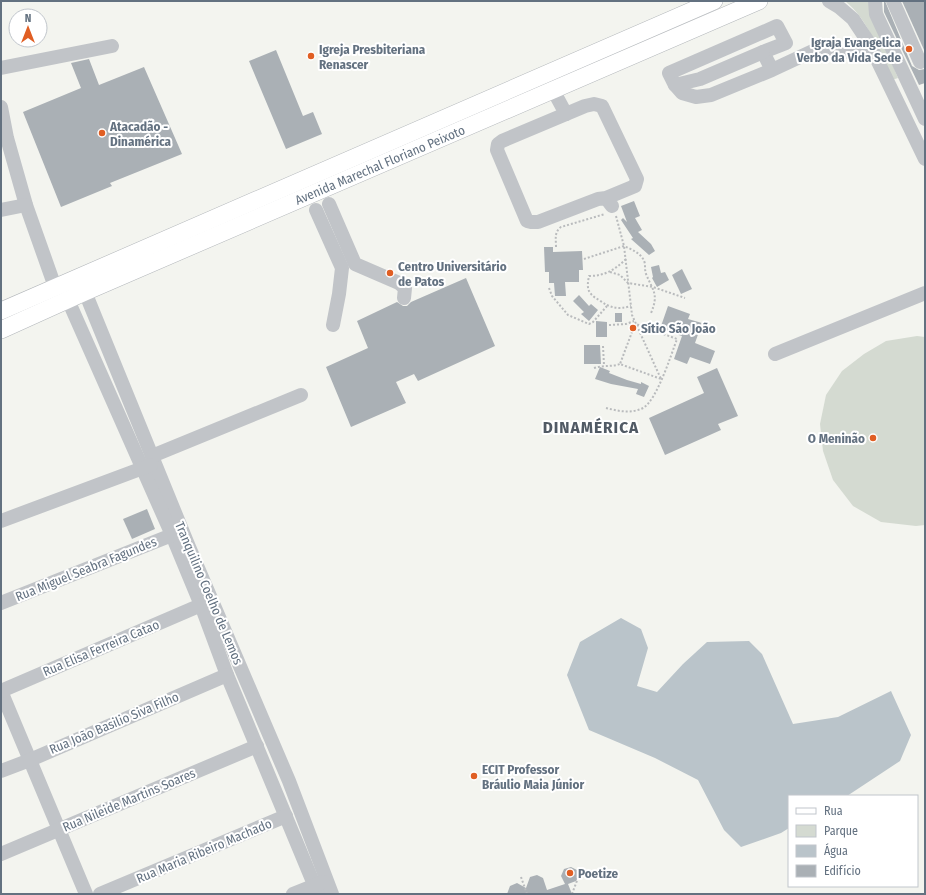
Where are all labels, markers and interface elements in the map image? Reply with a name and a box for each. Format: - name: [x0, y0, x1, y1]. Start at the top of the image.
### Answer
- north arrow: [8, 8, 48, 48]
- text: N: [25, 12, 31, 25]
- place label: Igraja Evangelica Verbo da Vida Sede: [796, 35, 902, 65]
- place label: Igreja Presbiteriana Renascer: [319, 42, 426, 72]
- marker: Igraja Evangelica Verbo da Vida Sede: [904, 44, 914, 54]
- marker: Igreja Presbiteriana Renascer: [306, 51, 316, 61]
- place label: Atacadão - Dinamérica: [109, 119, 172, 149]
- street label: Avenida Marechal Floriano Peixoto: [293, 122, 467, 208]
- marker: Atacadão - Dinamérica: [97, 128, 107, 138]
- place label: Centro Universitário de Patos: [398, 259, 507, 289]
- marker: Centro Universitário de Patos: [385, 268, 395, 278]
- place label: Sítio São João: [641, 321, 716, 336]
- marker: Sítio São João: [628, 323, 638, 333]
- district label: DINAMÉRICA: [543, 417, 639, 438]
- place label: O Meninão: [808, 431, 865, 446]
- marker: O Meninão: [868, 433, 878, 443]
- street label: Tranquilino Coelho de Lemos: [172, 519, 246, 667]
- street label: Rua Miguel Seabra Fagundes: [13, 534, 159, 604]
- street label: Rua Elisa Ferreira Catao: [41, 617, 161, 679]
- street label: Rua João Basilio Siva Filho: [47, 689, 181, 757]
- place label: ECIT Professor Bráulio Maia Júnior: [482, 762, 584, 792]
- street label: Rua Nileide Martins Soares: [60, 765, 198, 835]
- marker: ECIT Professor Bráulio Maia Júnior: [469, 771, 479, 781]
- legend: [788, 795, 918, 887]
- text: Rua: [824, 804, 843, 818]
- street label: Rua Maria Ribeiro Machado: [134, 816, 274, 886]
- text: Parque: [824, 824, 858, 838]
- text: Água: [824, 843, 848, 858]
- text: Edifício: [824, 864, 861, 878]
- place label: Poetize: [578, 866, 618, 881]
- marker: Poetize: [565, 868, 575, 878]

